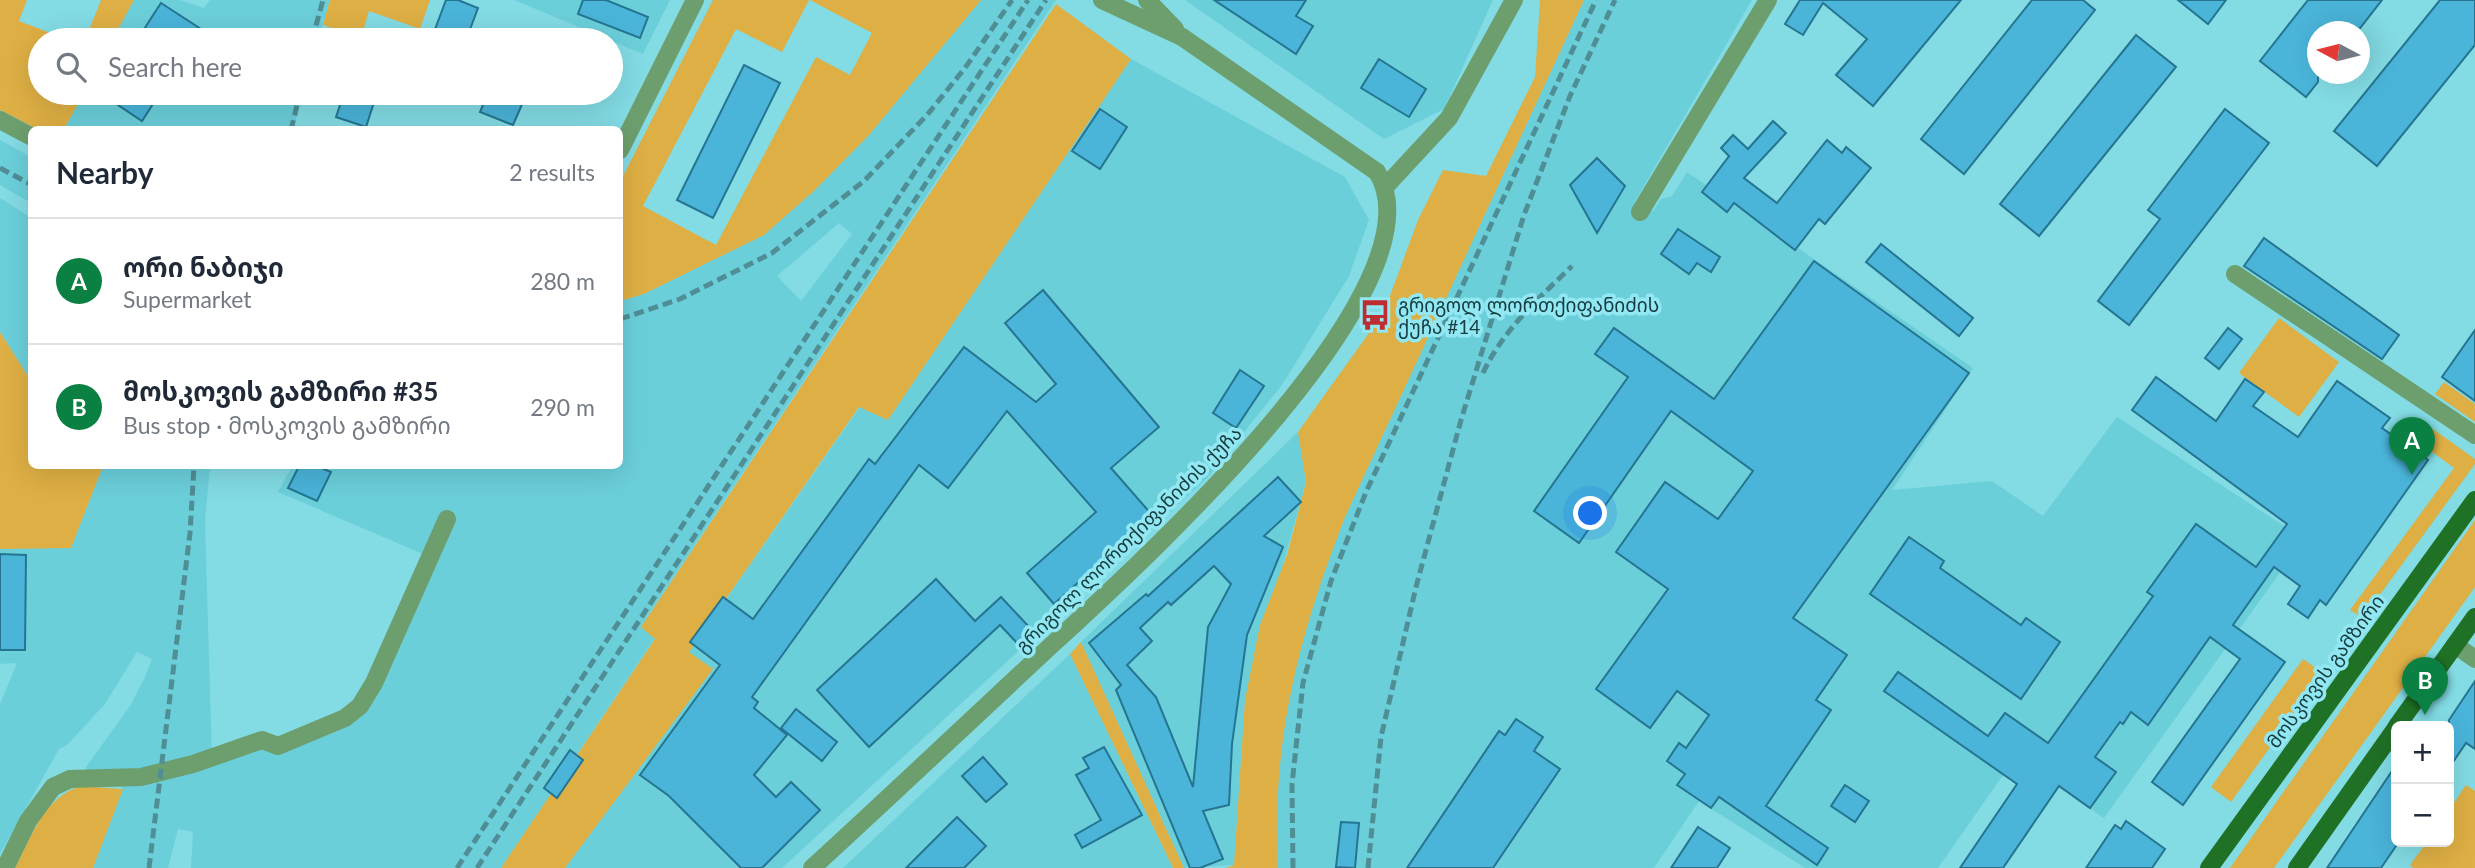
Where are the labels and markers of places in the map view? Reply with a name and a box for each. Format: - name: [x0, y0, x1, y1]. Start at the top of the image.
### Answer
- place label: გრიგოლ ლორთქიფანიძის ქუჩა #14: [1398, 293, 1659, 339]
- bus stop icon: გრიგოლ ლორთქიფანიძის ქუჩა #14: [1358, 298, 1392, 332]
- pin: A: [2389, 417, 2435, 475]
- pin: B: [2402, 657, 2448, 715]

